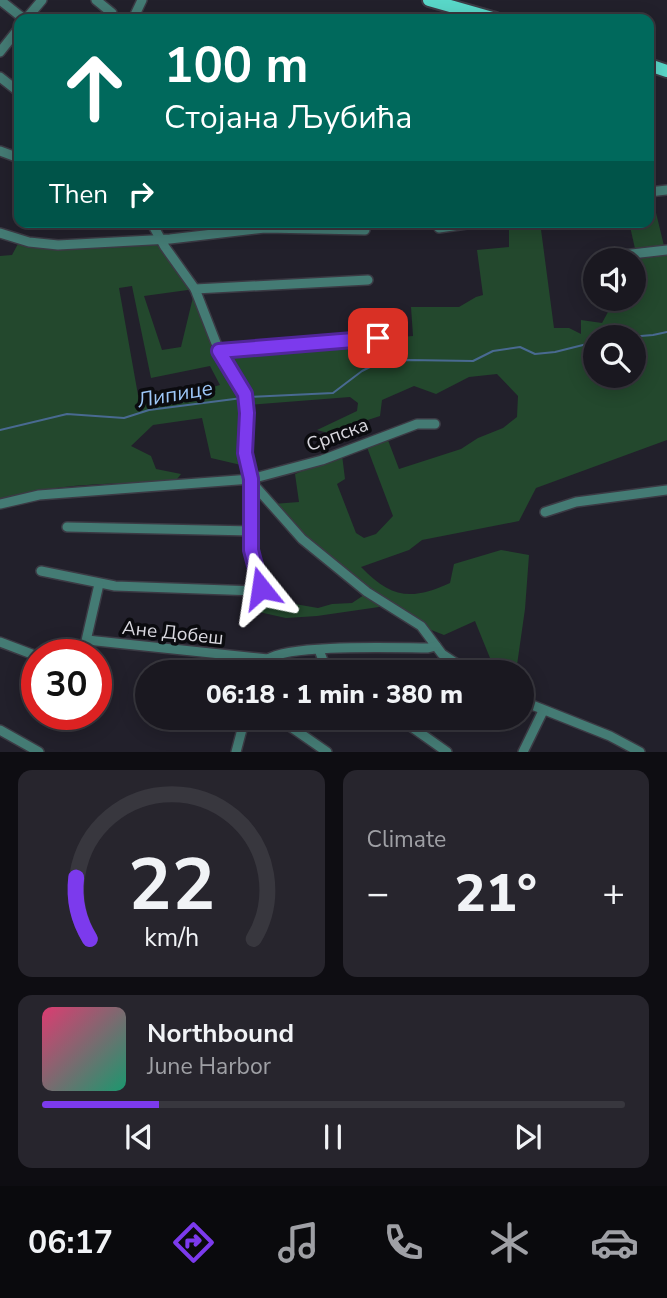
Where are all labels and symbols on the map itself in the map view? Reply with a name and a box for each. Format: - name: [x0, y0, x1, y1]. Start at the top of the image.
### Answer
- pin: [348, 308, 408, 368]
- water label: Липице: [134, 374, 215, 415]
- street label: Српска: [303, 412, 372, 458]
- position arrow: [224, 551, 298, 625]
- street label: Ане Добеш: [121, 615, 225, 651]
- speed limit sign: 30: [21, 639, 112, 730]

